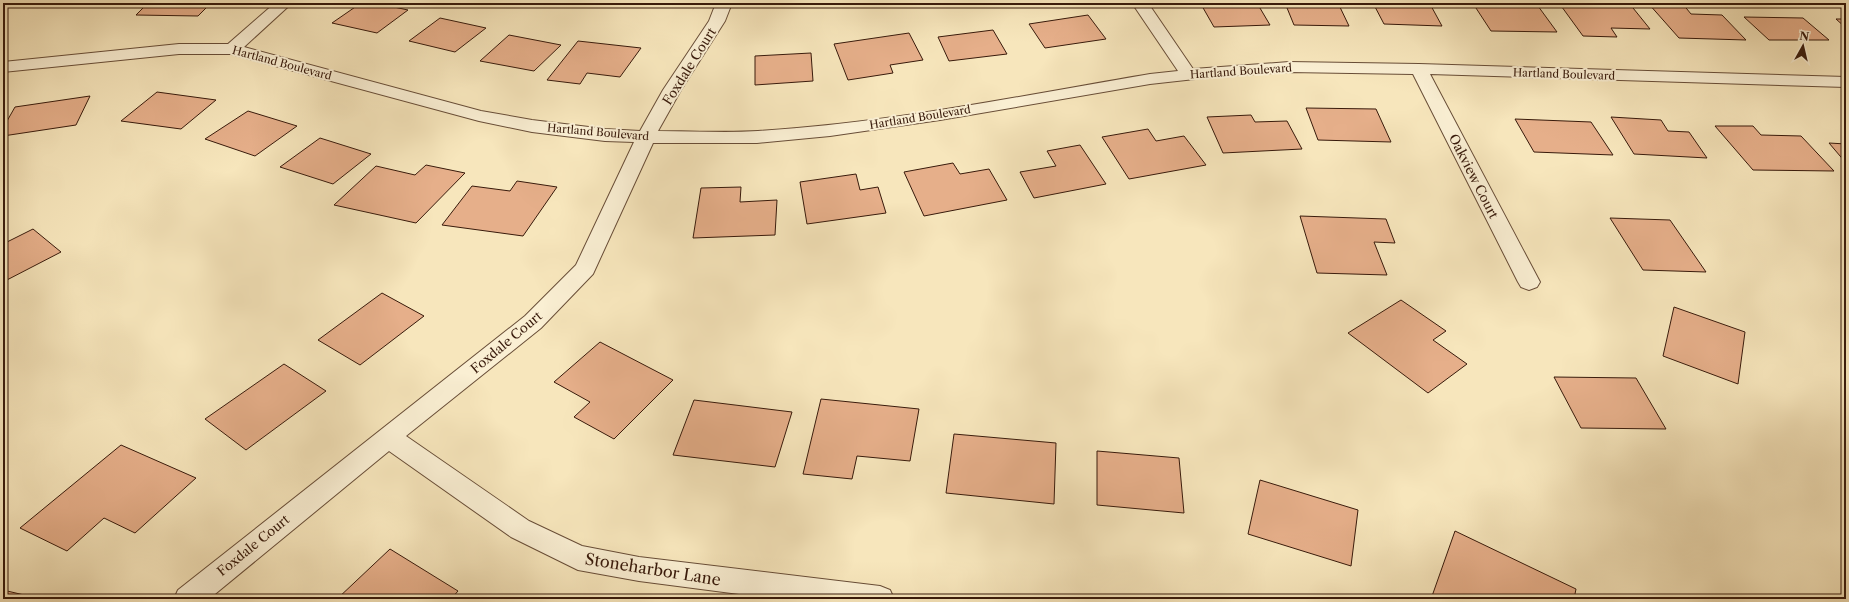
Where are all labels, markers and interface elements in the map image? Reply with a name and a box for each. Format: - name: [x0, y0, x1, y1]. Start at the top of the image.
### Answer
- street label: Foxdale Court: [659, 24, 719, 108]
- north arrow: [1783, 26, 1823, 66]
- text: N: [1799, 29, 1811, 44]
- street label: Hartland Boulevard: [231, 43, 334, 83]
- street label: Hartland Boulevard: [1189, 60, 1293, 82]
- street label: Hartland Boulevard: [1513, 65, 1616, 83]
- street label: Hartland Boulevard: [868, 102, 972, 132]
- street label: Hartland Boulevard: [546, 121, 650, 143]
- street label: Oakview Court: [1446, 131, 1502, 221]
- street label: Foxdale Court: [467, 307, 545, 376]
- street label: Foxdale Court: [214, 511, 293, 579]
- street label: Stoneharbor Lane: [584, 548, 722, 590]

